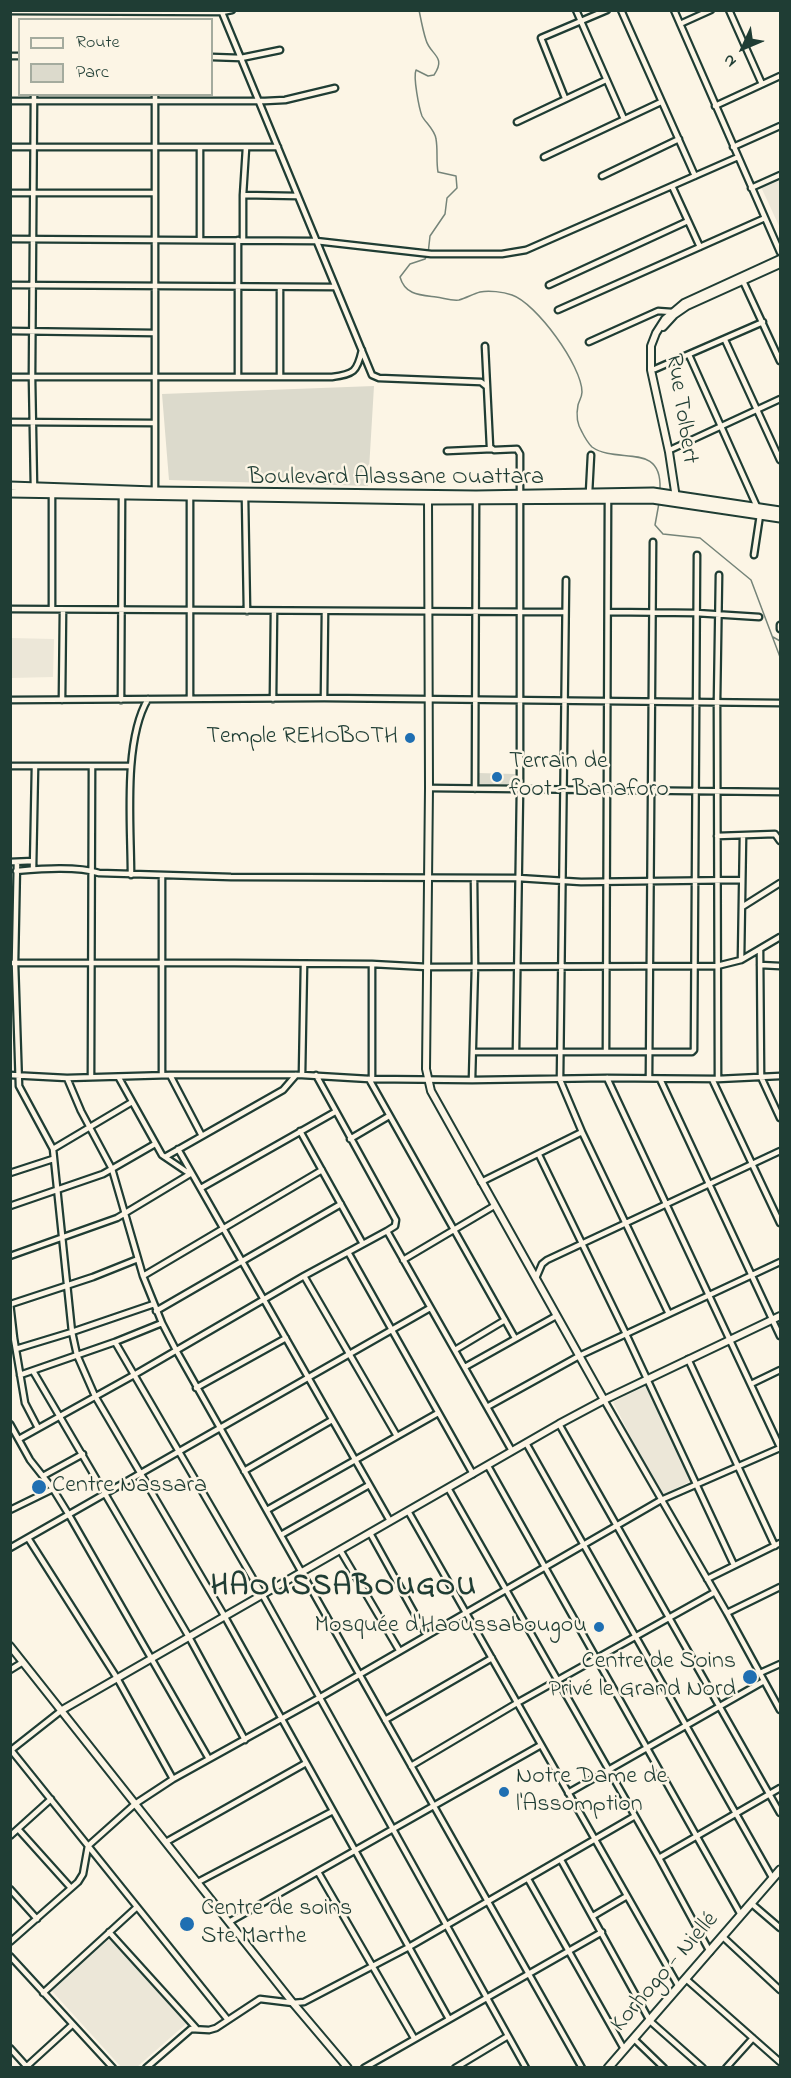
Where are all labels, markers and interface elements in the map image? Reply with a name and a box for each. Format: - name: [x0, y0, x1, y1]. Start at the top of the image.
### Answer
- legend: [18, 18, 213, 96]
- north arrow: [713, 18, 773, 78]
- text: Route: [76, 30, 120, 56]
- text: N: [718, 48, 742, 73]
- text: Parc: [76, 60, 109, 86]
- street label: Rue Tolbert: [657, 352, 703, 466]
- street label: Boulevard Alassane Ouattara: [248, 465, 544, 493]
- place label: Temple REHOBOTH: [206, 724, 398, 752]
- marker: Temple REHOBOTH: [403, 731, 417, 745]
- place label: Terrain de foot - Banaforo: [509, 749, 669, 805]
- marker: Terrain de foot - Banaforo: [490, 770, 504, 784]
- place label: Centre Nassara: [52, 1473, 207, 1501]
- marker: Centre Nassara: [30, 1478, 48, 1496]
- district label: HAOUSSABOUGOU: [211, 1571, 477, 1607]
- place label: Mosquée d'Haoussabougou: [314, 1613, 587, 1641]
- marker: Mosquée d'Haoussabougou: [592, 1620, 606, 1634]
- place label: Centre de Soins Privé le Grand Nord: [549, 1649, 736, 1705]
- marker: Centre de Soins Privé le Grand Nord: [741, 1668, 759, 1686]
- place label: Notre Dame de l'Assomption: [516, 1764, 667, 1820]
- marker: Notre Dame de l'Assomption: [497, 1785, 511, 1799]
- place label: Centre de soins Ste Marthe: [201, 1896, 352, 1952]
- street label: Korhogo - Niellé: [606, 1907, 726, 2039]
- marker: Centre de soins Ste Marthe: [178, 1915, 196, 1933]

